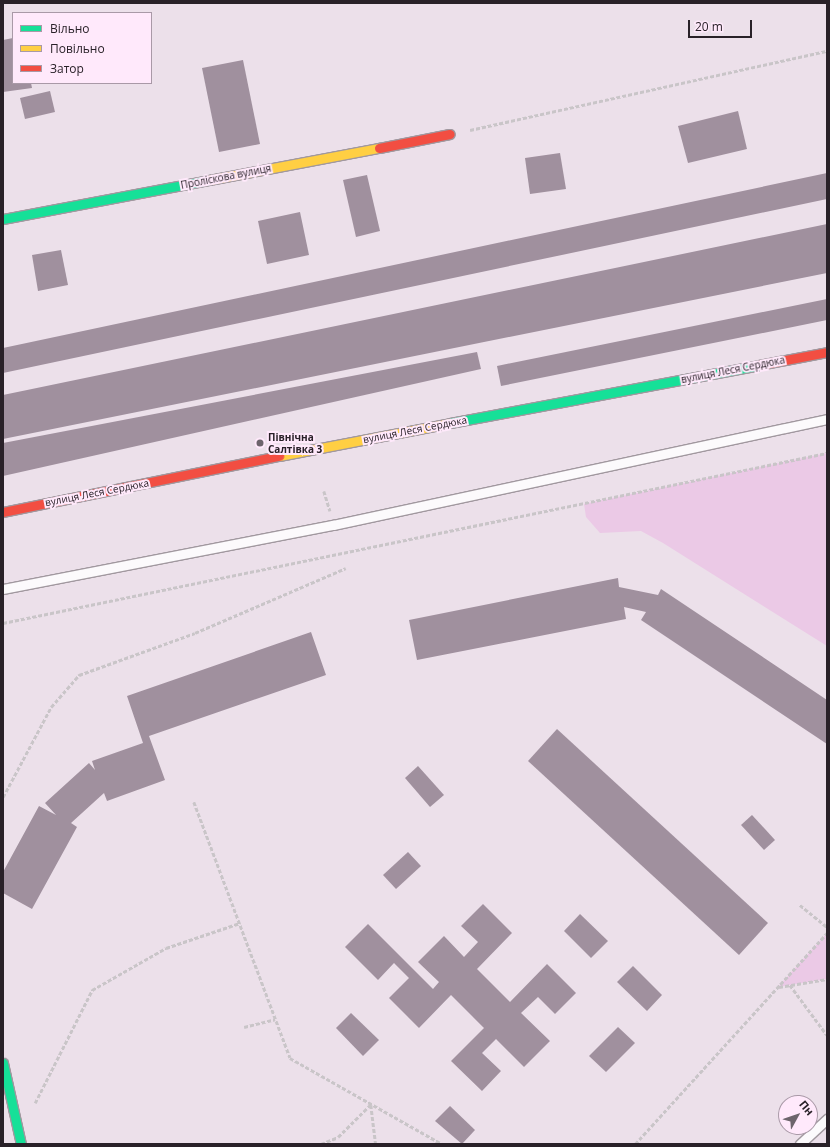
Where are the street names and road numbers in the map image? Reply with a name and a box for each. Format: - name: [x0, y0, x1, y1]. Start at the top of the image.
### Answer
- street label: Проліскова вулиця: [180, 162, 272, 192]
- street label: вулиця Леся Сердюка: [680, 354, 786, 386]
- street label: вулиця Леся Сердюка: [362, 414, 468, 446]
- street label: вулиця Леся Сердюка: [44, 477, 150, 509]

